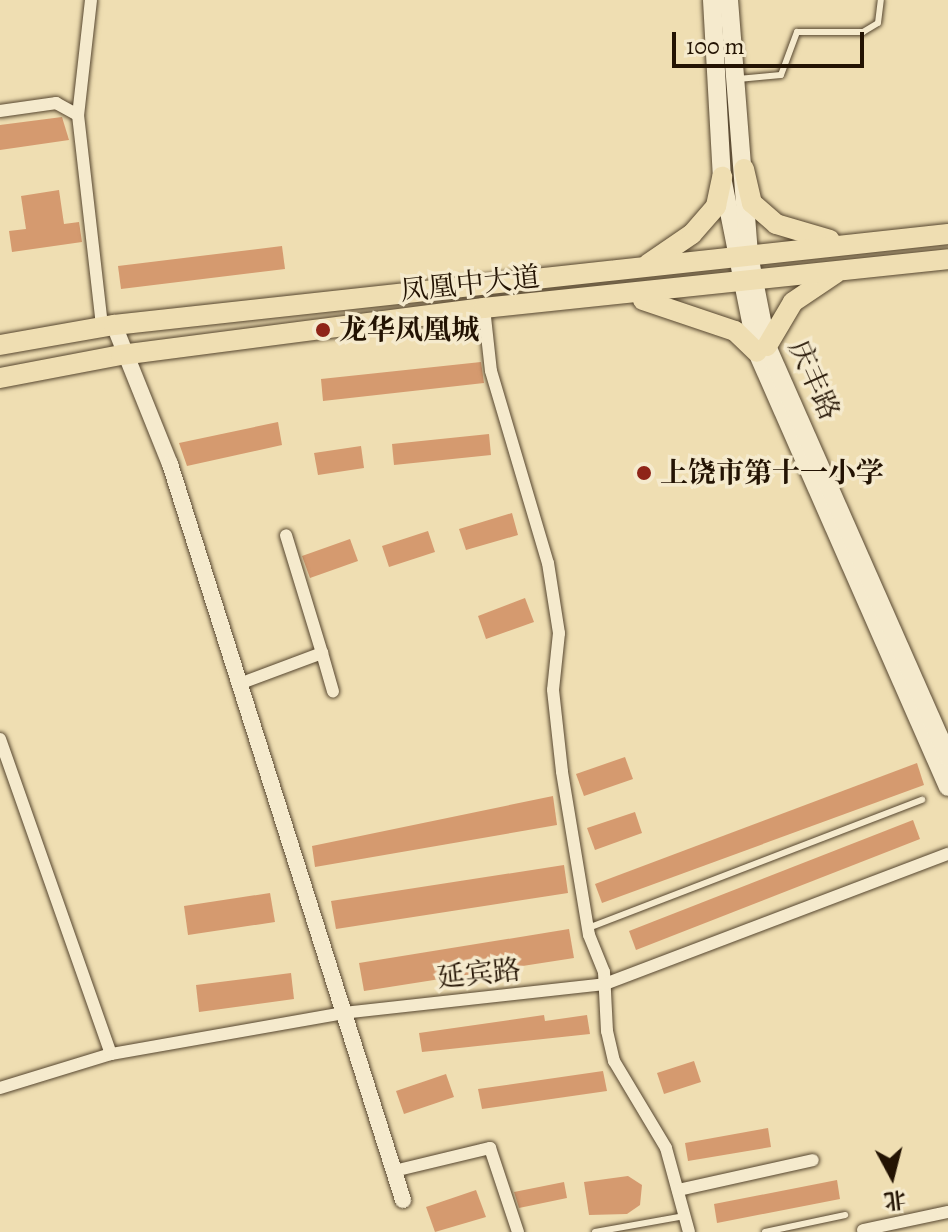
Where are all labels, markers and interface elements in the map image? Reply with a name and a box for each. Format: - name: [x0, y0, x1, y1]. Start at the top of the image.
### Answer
- scale bar: [676, 16, 868, 66]
- text: 100 m: [686, 30, 745, 62]
- street label: 凤凰中大道: [399, 260, 541, 308]
- place label: 龙华凤凰城: [339, 313, 479, 347]
- marker: 龙华凤凰城: [314, 321, 332, 339]
- street label: 庆丰路: [782, 335, 846, 425]
- place label: 上饶市第十一小学: [660, 456, 884, 490]
- marker: 上饶市第十一小学: [635, 464, 653, 482]
- street label: 延宾路: [435, 953, 523, 995]
- north arrow: [852, 1136, 932, 1216]
- text: 北: [882, 1184, 908, 1216]

